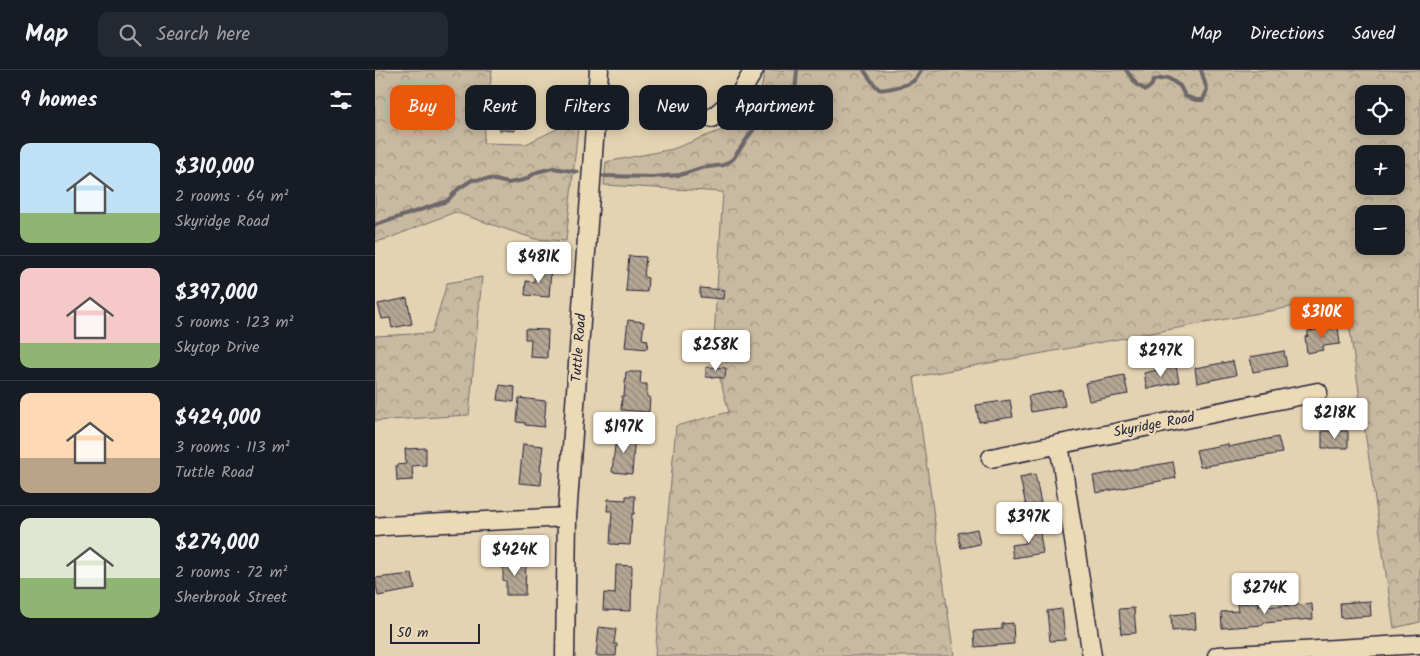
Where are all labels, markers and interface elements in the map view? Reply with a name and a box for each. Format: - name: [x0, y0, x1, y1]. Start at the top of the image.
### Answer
- search box: [98, 12, 448, 57]
- text: Map: [25, 15, 68, 54]
- text: Search here: [156, 20, 250, 50]
- text: Map: [1190, 20, 1222, 49]
- text: Directions: [1250, 20, 1324, 49]
- text: Saved: [1352, 20, 1395, 49]
- icon: search: [116, 21, 144, 49]
- text: 9 homes: [20, 84, 97, 117]
- chip: Buy: [390, 85, 455, 130]
- chip: Rent: [465, 85, 536, 130]
- chip: Filters: [546, 85, 629, 130]
- chip: New: [639, 85, 707, 130]
- chip: Apartment: [717, 85, 833, 130]
- map controls: [1355, 85, 1405, 255]
- button: locate: [1355, 85, 1405, 135]
- icon: filters: [327, 86, 355, 114]
- button: +: [1355, 145, 1405, 195]
- text: $310,000: [175, 151, 254, 184]
- icon: home: [60, 163, 120, 223]
- text: 2 rooms · 64 m²: [175, 184, 288, 209]
- button: −: [1355, 205, 1405, 255]
- text: Skyridge Road: [175, 209, 269, 234]
- pin: $481K: [504, 242, 574, 284]
- text: $481K: [518, 245, 560, 270]
- text: $397,000: [175, 277, 257, 310]
- icon: home: [60, 288, 120, 348]
- pin: $310K: [1287, 296, 1357, 339]
- text: $310K: [1302, 300, 1342, 325]
- text: 5 rooms · 123 m²: [175, 310, 294, 335]
- street label: Tuttle Road: [566, 312, 592, 383]
- pin: $258K: [681, 330, 751, 372]
- text: $258K: [693, 333, 739, 358]
- text: Skytop Drive: [175, 335, 259, 360]
- pin: $297K: [1126, 336, 1196, 378]
- text: $297K: [1139, 339, 1183, 364]
- pin: $218K: [1300, 398, 1370, 440]
- text: $218K: [1314, 401, 1356, 426]
- text: $424,000: [175, 402, 260, 435]
- street label: Skyridge Road: [1112, 406, 1197, 444]
- pin: $197K: [589, 412, 659, 454]
- icon: home: [60, 413, 120, 473]
- text: $197K: [604, 415, 644, 440]
- text: 3 rooms · 113 m²: [175, 435, 290, 460]
- text: Tuttle Road: [175, 460, 253, 485]
- pin: $397K: [994, 502, 1064, 544]
- text: $397K: [1007, 505, 1051, 530]
- text: $274,000: [175, 527, 259, 560]
- pin: $424K: [480, 534, 550, 577]
- icon: home: [60, 538, 120, 598]
- text: $424K: [492, 538, 538, 563]
- text: 2 rooms · 72 m²: [175, 560, 287, 585]
- pin: $274K: [1230, 572, 1300, 615]
- text: $274K: [1243, 576, 1287, 601]
- text: Sherbrook Street: [175, 585, 287, 610]
- scale bar: [390, 621, 480, 644]
- text: 50 m: [397, 622, 428, 644]

